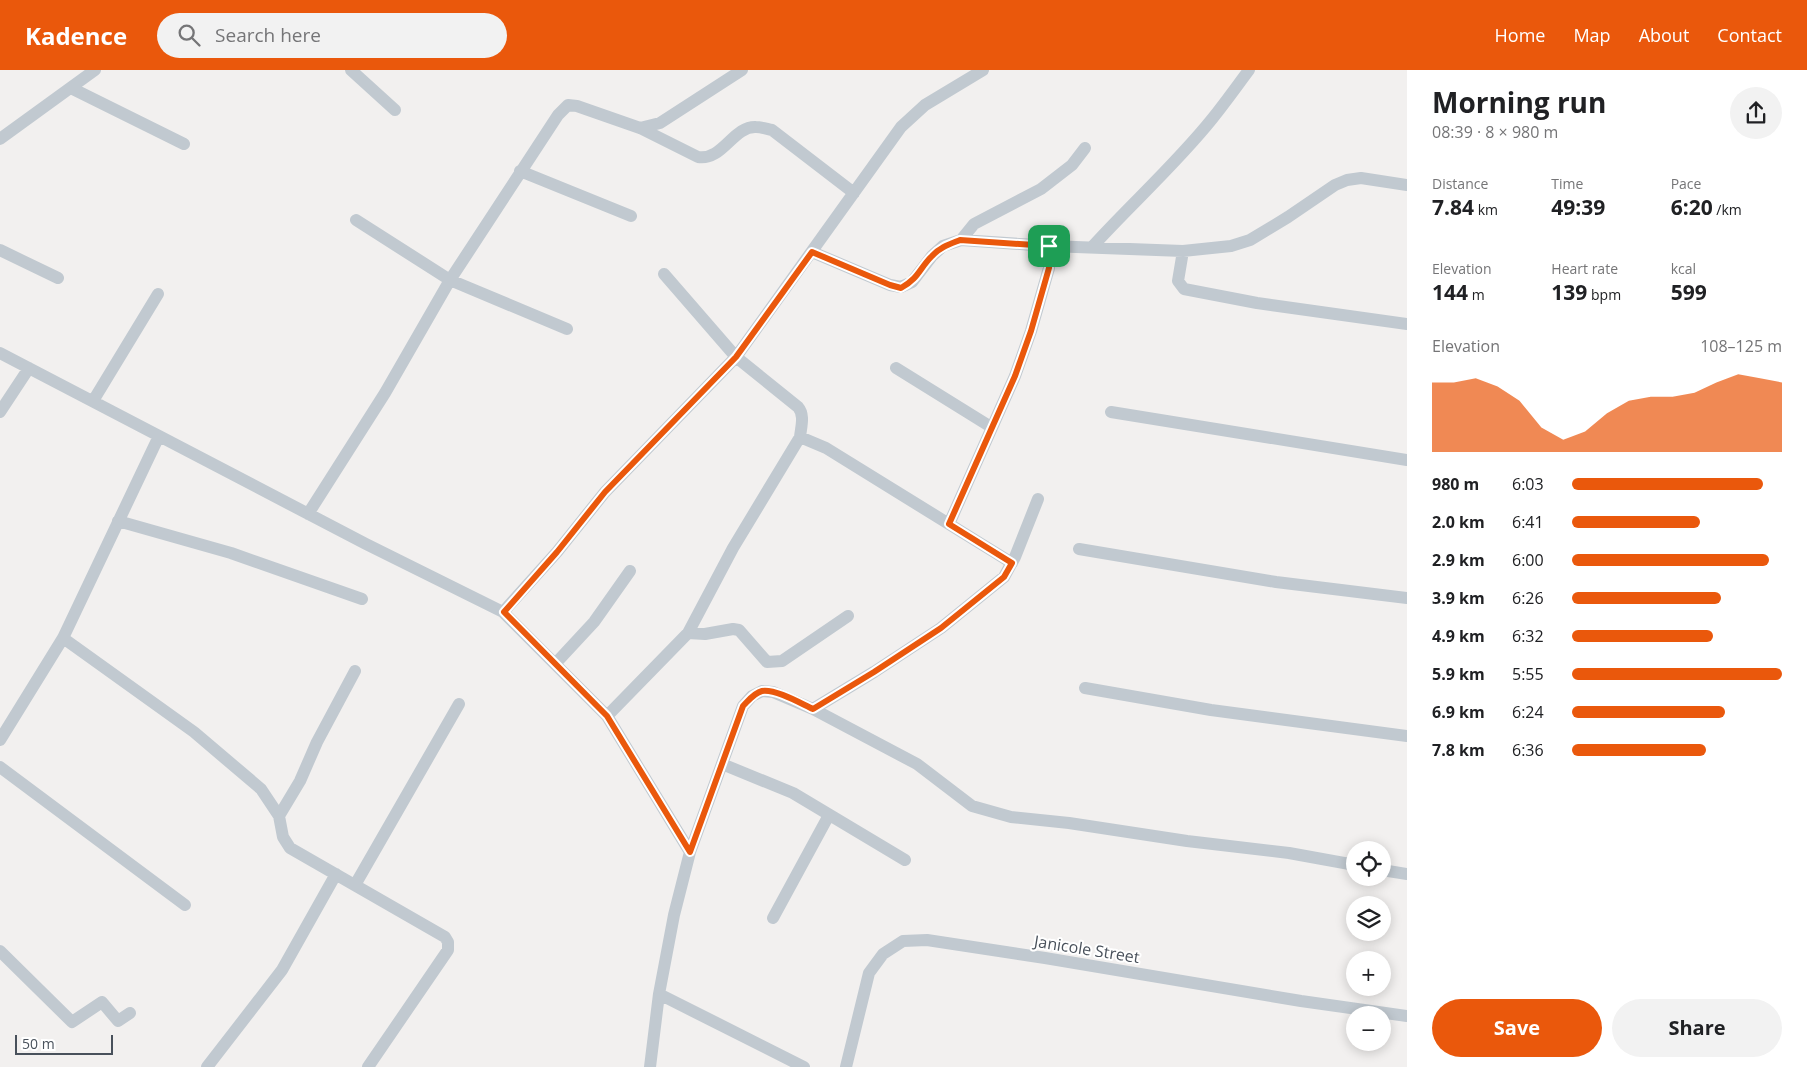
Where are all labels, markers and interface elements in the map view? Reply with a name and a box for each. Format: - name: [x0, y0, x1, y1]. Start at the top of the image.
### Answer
- search box: [157, 13, 507, 58]
- text: Kadence: [25, 19, 127, 52]
- icon: search: [175, 21, 203, 49]
- text: Search here: [215, 22, 321, 48]
- text: Home: [1495, 23, 1545, 47]
- text: Map: [1573, 23, 1611, 47]
- text: About: [1639, 23, 1689, 47]
- text: Contact: [1717, 23, 1782, 47]
- text: Morning run: [1432, 83, 1606, 121]
- button: share: [1730, 87, 1782, 139]
- text: 08:39 · 8 × 980 m: [1432, 121, 1558, 143]
- text: Distance: [1432, 174, 1488, 193]
- text: Time: [1551, 174, 1583, 193]
- text: Pace: [1671, 174, 1701, 193]
- text: 7.84: [1432, 193, 1474, 221]
- text: 49:39: [1551, 193, 1605, 221]
- text: 6:20: [1671, 193, 1713, 221]
- text: km: [1474, 200, 1498, 219]
- text: /km: [1713, 200, 1742, 219]
- pin: [1028, 225, 1070, 267]
- icon: arrive: [1035, 232, 1063, 260]
- text: Elevation: [1432, 259, 1491, 278]
- text: Heart rate: [1551, 259, 1618, 278]
- text: kcal: [1671, 259, 1696, 278]
- text: 144: [1432, 278, 1468, 306]
- text: 139: [1551, 278, 1587, 306]
- text: 599: [1671, 278, 1707, 306]
- text: m: [1468, 285, 1485, 304]
- text: bpm: [1587, 285, 1621, 304]
- text: Elevation: [1432, 335, 1500, 357]
- text: 108–125 m: [1700, 335, 1782, 357]
- text: 980 m: [1432, 473, 1479, 495]
- text: 6:03: [1512, 473, 1544, 495]
- text: 2.0 km: [1432, 511, 1485, 533]
- text: 6:41: [1512, 511, 1544, 533]
- text: 2.9 km: [1432, 549, 1485, 571]
- text: 6:00: [1512, 549, 1544, 571]
- text: 3.9 km: [1432, 587, 1485, 609]
- text: 6:26: [1512, 587, 1544, 609]
- text: 4.9 km: [1432, 625, 1485, 647]
- text: 6:32: [1512, 625, 1544, 647]
- text: 5.9 km: [1432, 663, 1485, 685]
- text: 5:55: [1512, 663, 1544, 685]
- text: 6.9 km: [1432, 701, 1485, 723]
- text: 6:24: [1512, 701, 1544, 723]
- text: 7.8 km: [1432, 739, 1485, 761]
- text: 6:36: [1512, 739, 1544, 761]
- map controls: [1346, 841, 1391, 1051]
- button: locate: [1346, 841, 1391, 886]
- button: layers: [1346, 896, 1391, 941]
- street label: Janicole Street: [1031, 930, 1141, 968]
- button: +: [1346, 951, 1391, 996]
- button: Save: [1432, 999, 1602, 1057]
- button: Share: [1612, 999, 1782, 1057]
- button: −: [1346, 1006, 1391, 1051]
- scale bar: [15, 1032, 112, 1055]
- text: 50 m: [22, 1034, 55, 1053]

